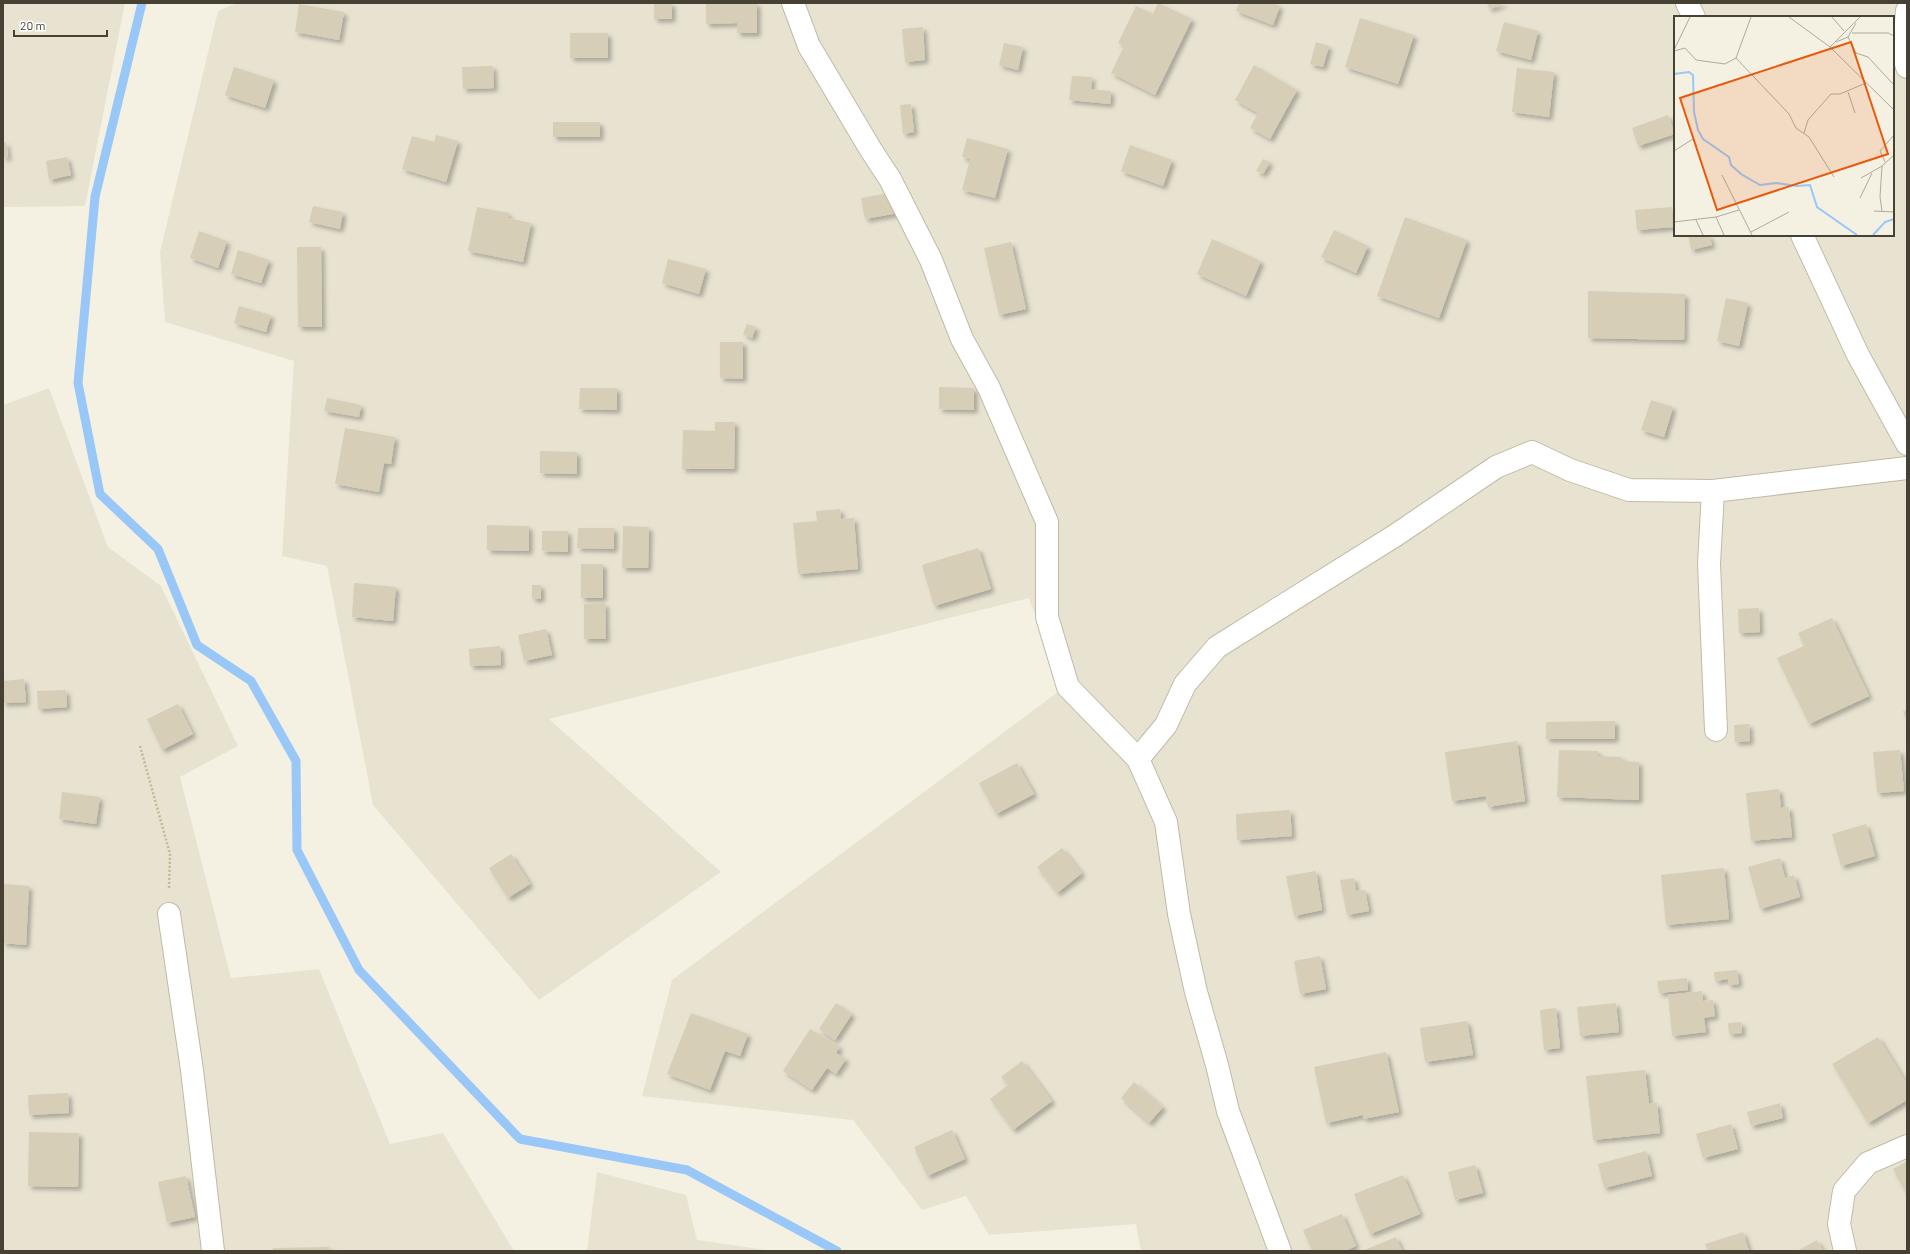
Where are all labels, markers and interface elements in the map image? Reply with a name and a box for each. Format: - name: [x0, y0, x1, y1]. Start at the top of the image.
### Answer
- scale bar: [14, 12, 107, 38]
- inset map: [1674, 16, 1894, 236]
- text: 20 m: [20, 18, 46, 32]

